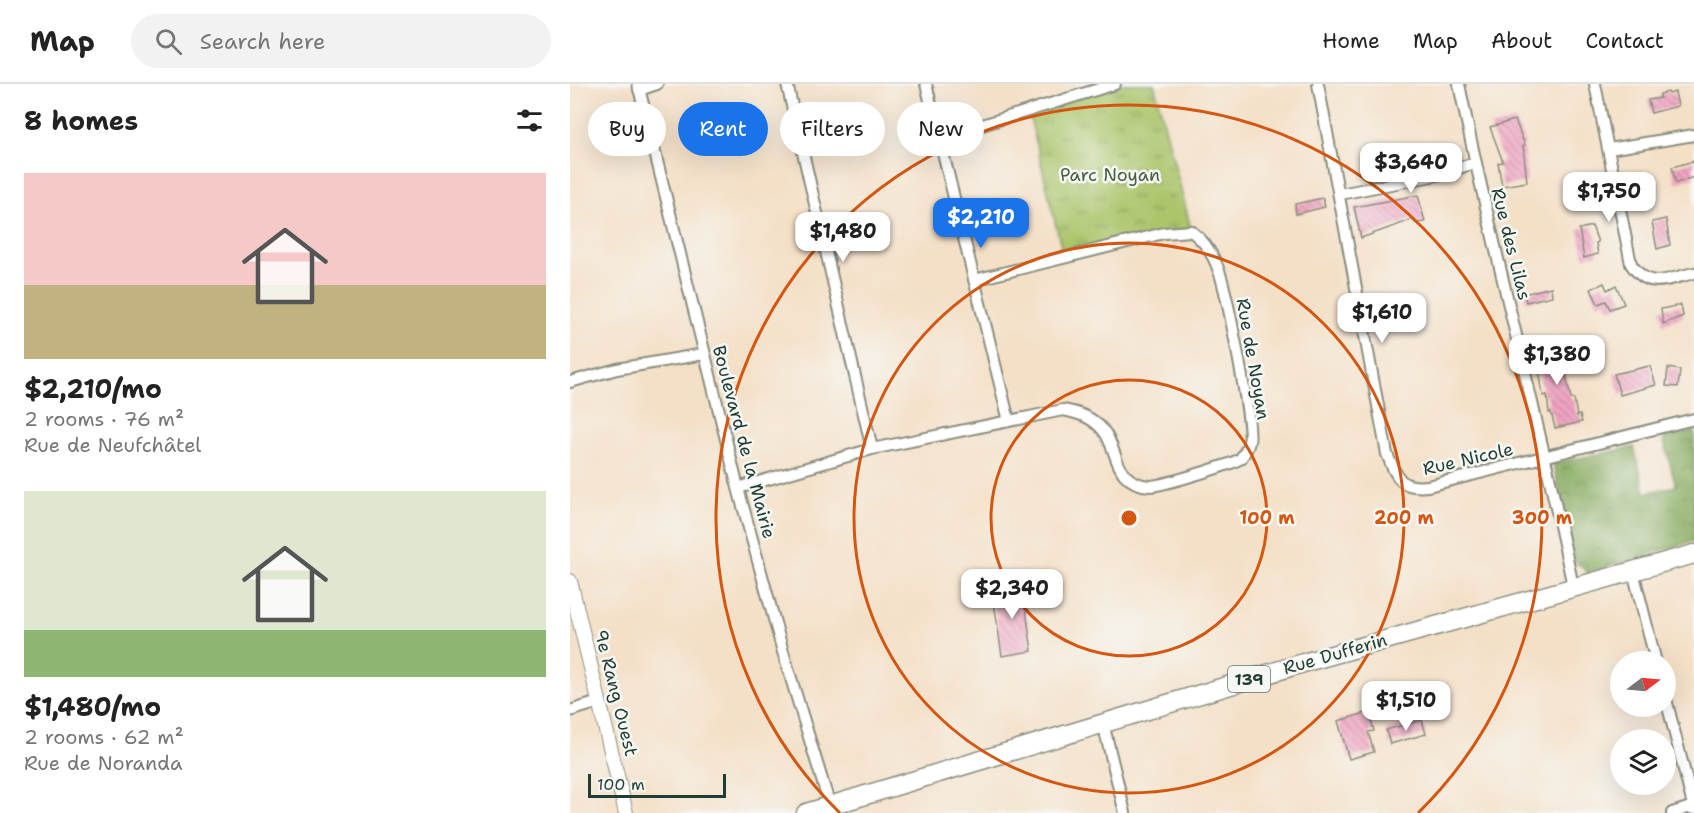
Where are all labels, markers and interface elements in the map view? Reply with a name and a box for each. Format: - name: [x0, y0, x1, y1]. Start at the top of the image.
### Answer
- search box: [131, 14, 551, 68]
- text: Map: [30, 22, 95, 60]
- icon: search: [152, 25, 185, 58]
- text: Search here: [200, 27, 325, 56]
- text: Home: [1322, 27, 1380, 55]
- text: Map: [1413, 27, 1458, 55]
- text: About: [1491, 27, 1552, 55]
- text: Contact: [1585, 27, 1664, 55]
- chip: Buy: [588, 102, 666, 156]
- chip: Rent: [678, 102, 768, 156]
- chip: Filters: [780, 102, 885, 156]
- chip: New: [897, 102, 984, 156]
- text: 8 homes: [24, 103, 138, 138]
- icon: filters: [513, 104, 546, 137]
- pin: $3,640: [1362, 143, 1460, 194]
- text: $3,640: [1374, 149, 1448, 175]
- park label: Parc Noyan: [1060, 163, 1160, 187]
- pin: $1,750: [1560, 172, 1658, 223]
- text: $1,750: [1577, 178, 1641, 204]
- street label: Rue des Lilas: [1485, 185, 1537, 303]
- pin: $2,210: [932, 198, 1030, 249]
- text: $2,210: [947, 204, 1015, 230]
- icon: home: [231, 212, 339, 320]
- pin: $1,480: [794, 212, 892, 263]
- text: $1,480: [809, 218, 877, 244]
- pin: $1,610: [1333, 293, 1431, 344]
- street label: Rue de Noyan: [1231, 296, 1275, 422]
- text: $1,610: [1351, 299, 1413, 325]
- pin: $1,380: [1508, 335, 1606, 386]
- text: $1,380: [1523, 341, 1591, 367]
- street label: Boulevard de la Mairie: [707, 343, 781, 541]
- text: $2,210/mo: [24, 371, 162, 406]
- text: 2 rooms · 76 m²: [24, 406, 184, 432]
- text: Rue de Neufchâtel: [24, 432, 201, 458]
- street label: Rue Nicole: [1420, 437, 1516, 481]
- text: 100 m: [1239, 506, 1295, 530]
- text: 200 m: [1374, 506, 1435, 530]
- text: 300 m: [1512, 506, 1573, 530]
- centre of rings: [1119, 508, 1139, 528]
- icon: home: [231, 530, 339, 638]
- pin: $2,340: [963, 569, 1061, 620]
- text: $2,340: [975, 575, 1049, 601]
- street label: 9e Rang Ouest: [589, 627, 643, 759]
- street label: Rue Dufferin: [1280, 628, 1390, 680]
- north arrow: [1610, 651, 1676, 717]
- map controls: [1610, 651, 1676, 795]
- road number: 139: [1228, 666, 1270, 692]
- pin: $1,510: [1357, 681, 1455, 732]
- text: $1,510: [1376, 687, 1436, 713]
- text: $1,480/mo: [24, 689, 161, 724]
- text: 2 rooms · 62 m²: [24, 724, 184, 750]
- button: layers: [1610, 729, 1676, 795]
- text: Rue de Noranda: [24, 750, 182, 776]
- scale bar: [588, 771, 726, 798]
- text: 100 m: [597, 774, 645, 795]

